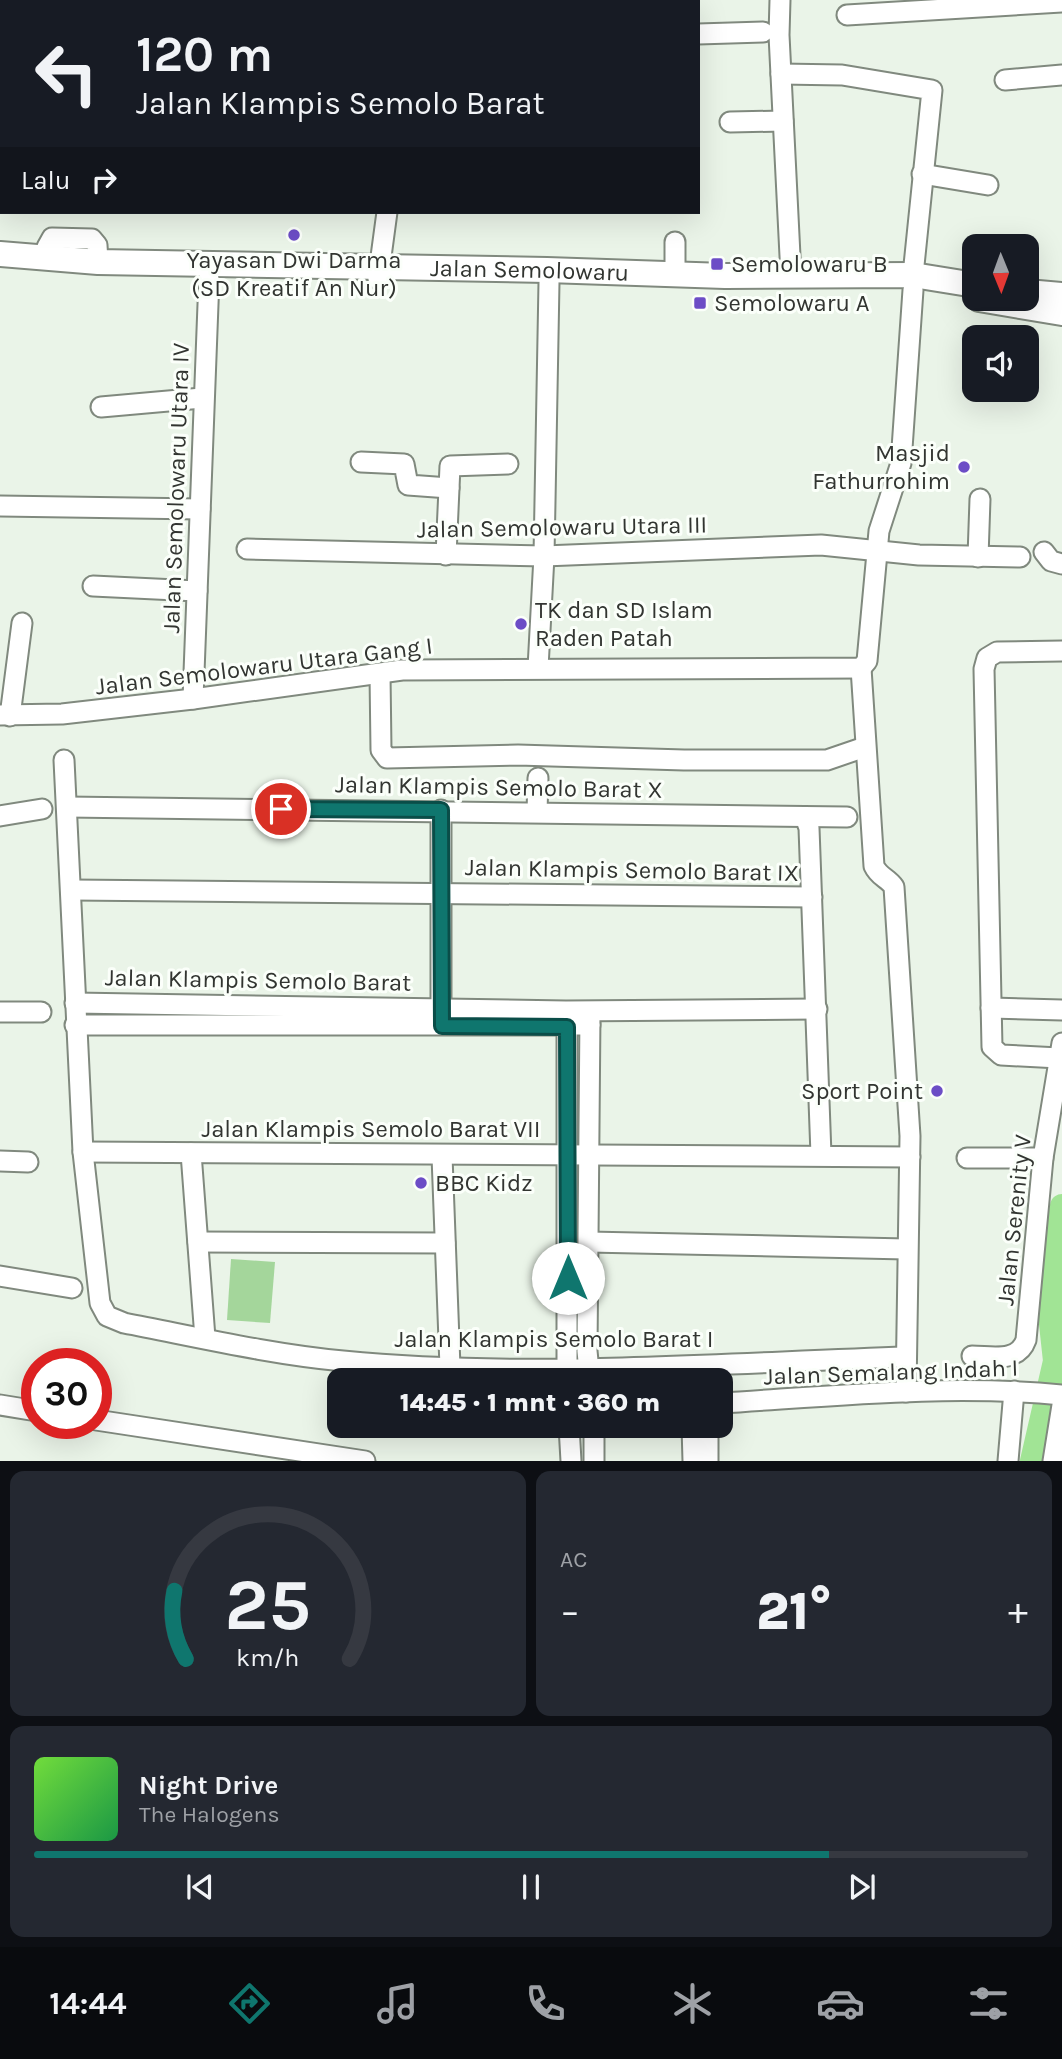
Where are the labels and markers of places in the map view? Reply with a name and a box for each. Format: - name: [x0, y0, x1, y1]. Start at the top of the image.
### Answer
- marker: Yayasan Dwi Darma (SD Kreatif An Nur): [286, 227, 302, 243]
- place label: Yayasan Dwi Darma (SD Kreatif An Nur): [187, 246, 401, 302]
- place label: Semolowaru B: [731, 250, 888, 278]
- marker: Semolowaru B: [709, 256, 725, 272]
- place label: Semolowaru A: [714, 289, 870, 317]
- marker: Semolowaru A: [692, 295, 708, 311]
- place label: Masjid Fathurrohim: [812, 439, 950, 495]
- marker: Masjid Fathurrohim: [956, 459, 972, 475]
- place label: TK dan SD Islam Raden Patah: [535, 596, 713, 652]
- marker: TK dan SD Islam Raden Patah: [513, 616, 529, 632]
- pin: [251, 779, 311, 839]
- place label: Sport Point: [801, 1077, 923, 1105]
- marker: Sport Point: [929, 1083, 945, 1099]
- place label: BBC Kidz: [435, 1169, 533, 1197]
- marker: BBC Kidz: [413, 1175, 429, 1191]

